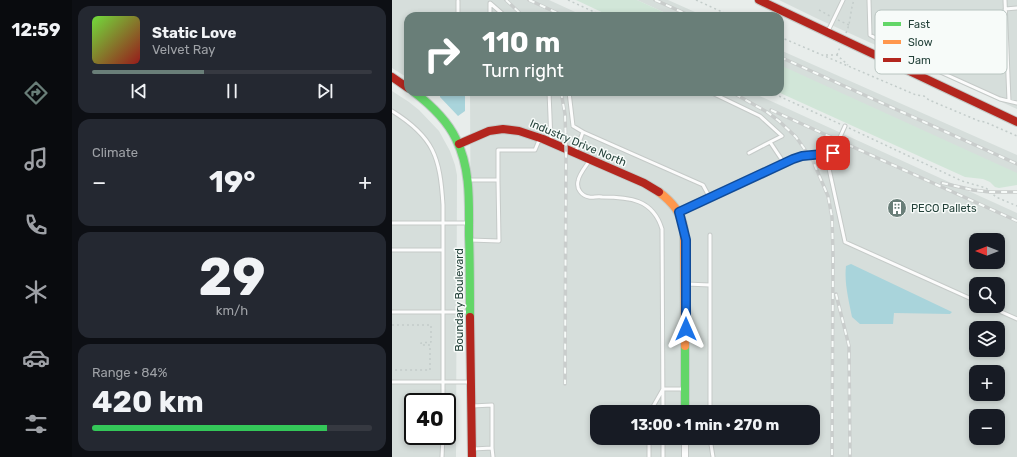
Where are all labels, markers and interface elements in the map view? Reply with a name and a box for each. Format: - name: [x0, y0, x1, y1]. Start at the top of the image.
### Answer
- legend: [875, 10, 1007, 74]
- text: Fast: [908, 18, 931, 31]
- text: 12:59: [11, 19, 61, 41]
- text: Static Love: [152, 24, 236, 42]
- text: 110 m: [482, 26, 560, 59]
- icon: right: [416, 28, 468, 80]
- text: Slow: [908, 36, 933, 49]
- text: Velvet Ray: [152, 42, 215, 57]
- text: Jam: [908, 54, 931, 67]
- text: Turn right: [482, 60, 564, 82]
- icon: directions: [22, 79, 50, 107]
- icon: previous: [128, 80, 150, 102]
- icon: pause: [221, 80, 243, 102]
- icon: next: [314, 80, 336, 102]
- street label: Industry Drive North: [528, 117, 628, 169]
- pin: [816, 136, 850, 170]
- icon: arrive: [822, 142, 844, 164]
- icon: music: [22, 145, 50, 173]
- text: Climate: [92, 145, 138, 160]
- text: 19°: [209, 164, 256, 200]
- text: −: [92, 169, 106, 196]
- text: +: [358, 169, 372, 196]
- building icon: PECO Pallets: [886, 197, 908, 219]
- place label: PECO Pallets: [911, 202, 977, 215]
- icon: phone: [22, 211, 50, 239]
- north arrow: [969, 233, 1005, 269]
- map controls: [969, 233, 1005, 445]
- text: 29: [198, 246, 266, 308]
- street label: Boundary Boulevard: [453, 248, 466, 352]
- button: search: [969, 277, 1005, 313]
- icon: climate: [22, 278, 50, 306]
- text: km/h: [216, 303, 248, 318]
- position arrow: [665, 308, 707, 350]
- button: layers: [969, 321, 1005, 357]
- icon: car: [22, 344, 50, 372]
- text: Range · 84%: [92, 365, 168, 380]
- button: +: [969, 365, 1005, 401]
- text: 420 km: [92, 384, 204, 420]
- speed limit sign: 40: [404, 393, 456, 445]
- button: −: [969, 409, 1005, 445]
- icon: filters: [22, 410, 50, 438]
- text: 13:00 · 1 min · 270 m: [631, 416, 779, 434]

